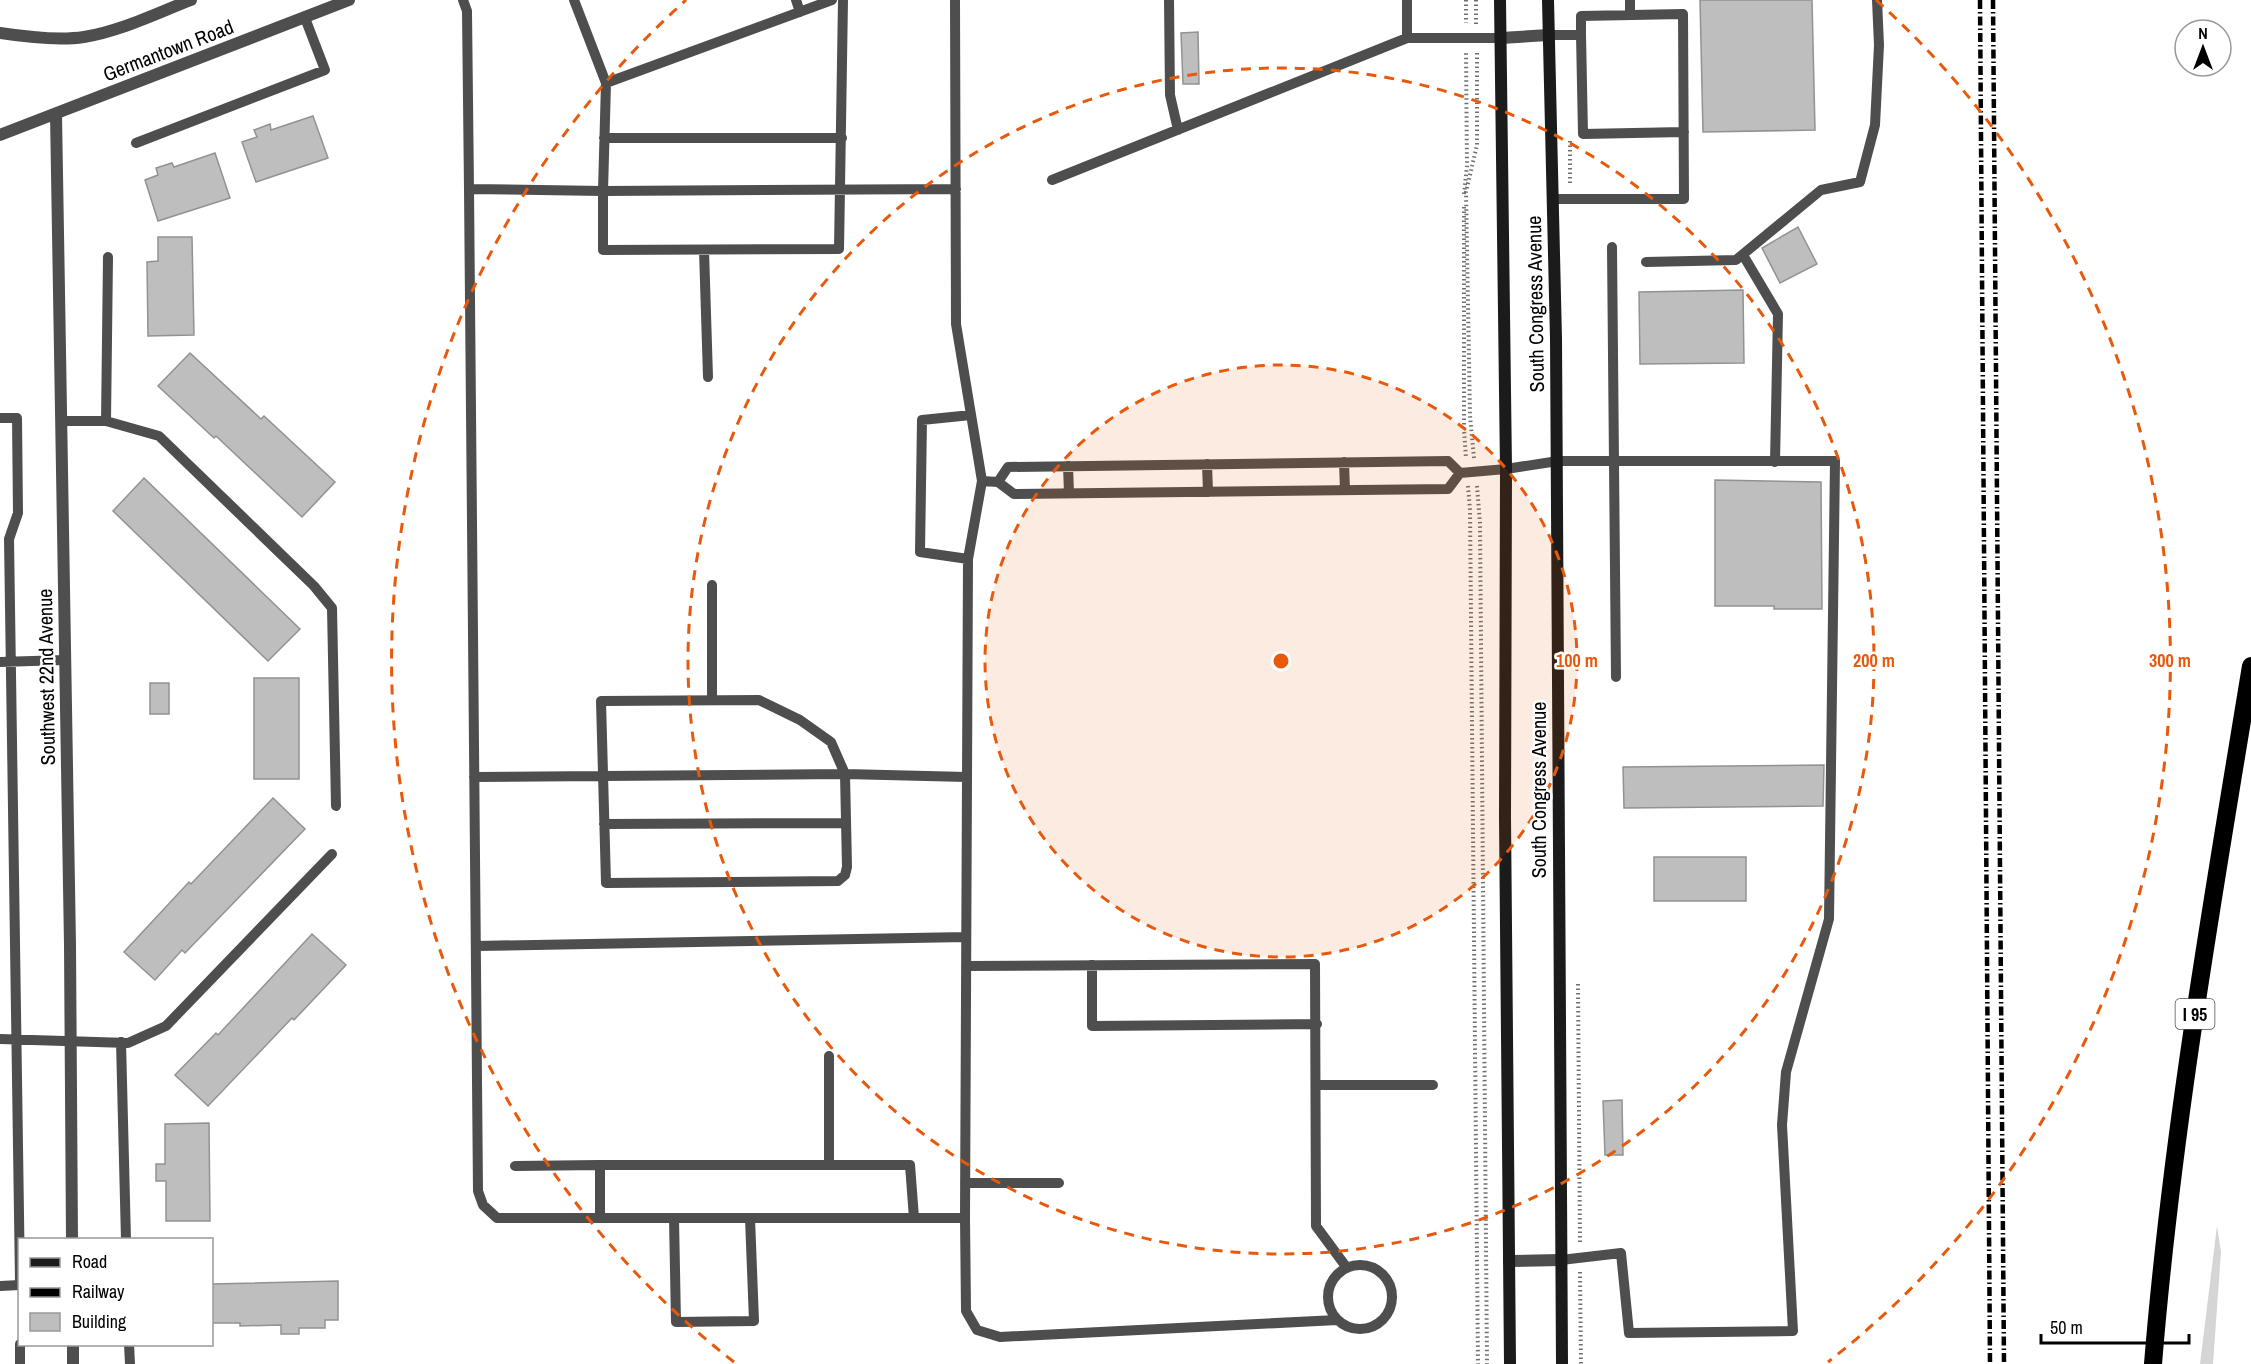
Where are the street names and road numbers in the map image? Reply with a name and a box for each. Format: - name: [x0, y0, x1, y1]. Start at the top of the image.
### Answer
- street label: Germantown Road: [99, 13, 237, 87]
- street label: South Congress Avenue: [1520, 215, 1550, 393]
- street label: Southwest 22nd Avenue: [31, 588, 61, 766]
- street label: South Congress Avenue: [1525, 702, 1552, 878]
- road number: I 95: [2176, 999, 2214, 1029]

